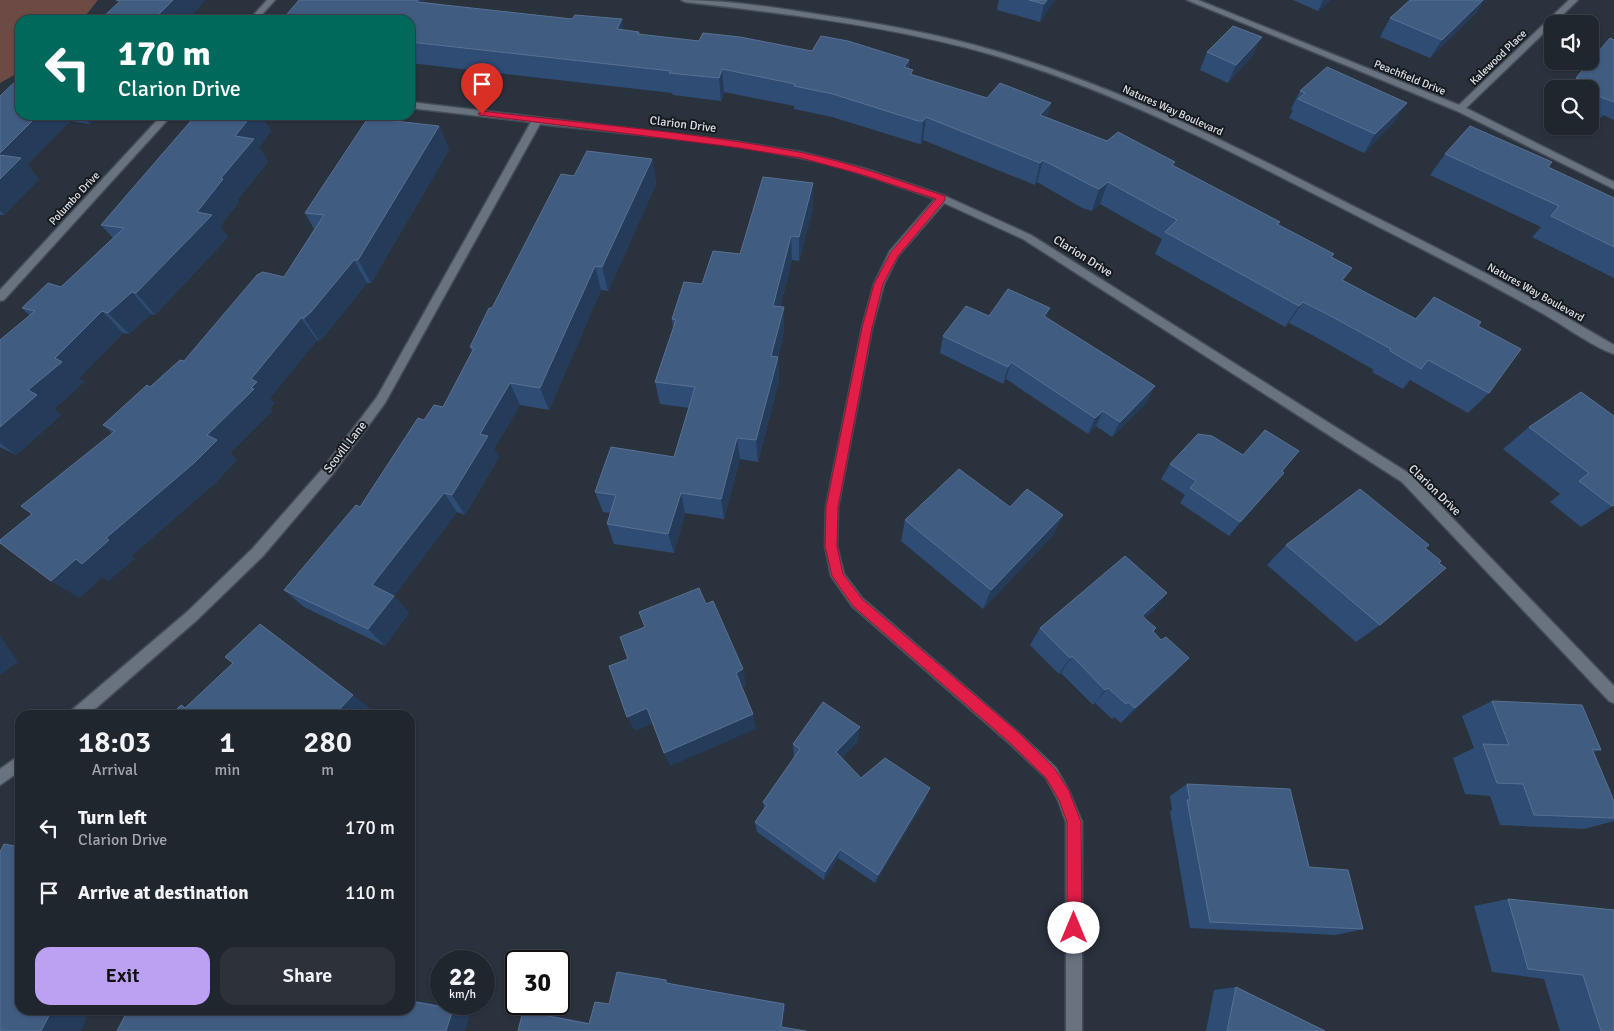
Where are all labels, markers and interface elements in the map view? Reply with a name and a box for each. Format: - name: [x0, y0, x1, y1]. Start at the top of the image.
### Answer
- map controls: [1544, 15, 1599, 135]
- button: sound: [1544, 15, 1599, 70]
- street label: Kalewood Place: [1467, 27, 1529, 88]
- text: 170 m: [118, 32, 211, 75]
- icon: left: [35, 35, 100, 100]
- street label: Peachfield Drive: [1372, 57, 1448, 98]
- pin: [461, 63, 503, 114]
- icon: arrive: [468, 70, 496, 98]
- text: Clarion Drive: [118, 75, 241, 102]
- button: search: [1544, 80, 1599, 135]
- street label: Natures Way Boulevard: [1121, 82, 1225, 139]
- street label: Clarion Drive: [649, 113, 717, 136]
- street label: Polumbo Drive: [46, 169, 102, 228]
- street label: Clarion Drive: [1050, 232, 1115, 281]
- street label: Natures Way Boulevard: [1485, 260, 1587, 325]
- street label: Scovill Lane: [321, 419, 370, 476]
- street label: Clarion Drive: [1405, 462, 1464, 519]
- text: 18:03: [78, 724, 151, 761]
- text: 1: [219, 724, 235, 761]
- text: 280: [303, 724, 352, 761]
- text: Arrival: [92, 760, 138, 780]
- text: min: [214, 760, 240, 780]
- text: m: [321, 760, 334, 780]
- text: Turn left: [78, 806, 147, 830]
- icon: left: [35, 814, 63, 842]
- text: 170 m: [345, 816, 395, 840]
- text: Clarion Drive: [78, 830, 167, 850]
- icon: arrive: [35, 879, 63, 907]
- text: Arrive at destination: [78, 881, 249, 905]
- text: 110 m: [345, 881, 395, 905]
- position arrow: [1047, 901, 1099, 953]
- button: Exit: [35, 947, 210, 1005]
- button: Share: [220, 947, 395, 1005]
- speed limit sign: 30: [505, 950, 570, 1015]
- text: 22: [449, 961, 476, 992]
- text: km/h: [449, 987, 476, 1002]

